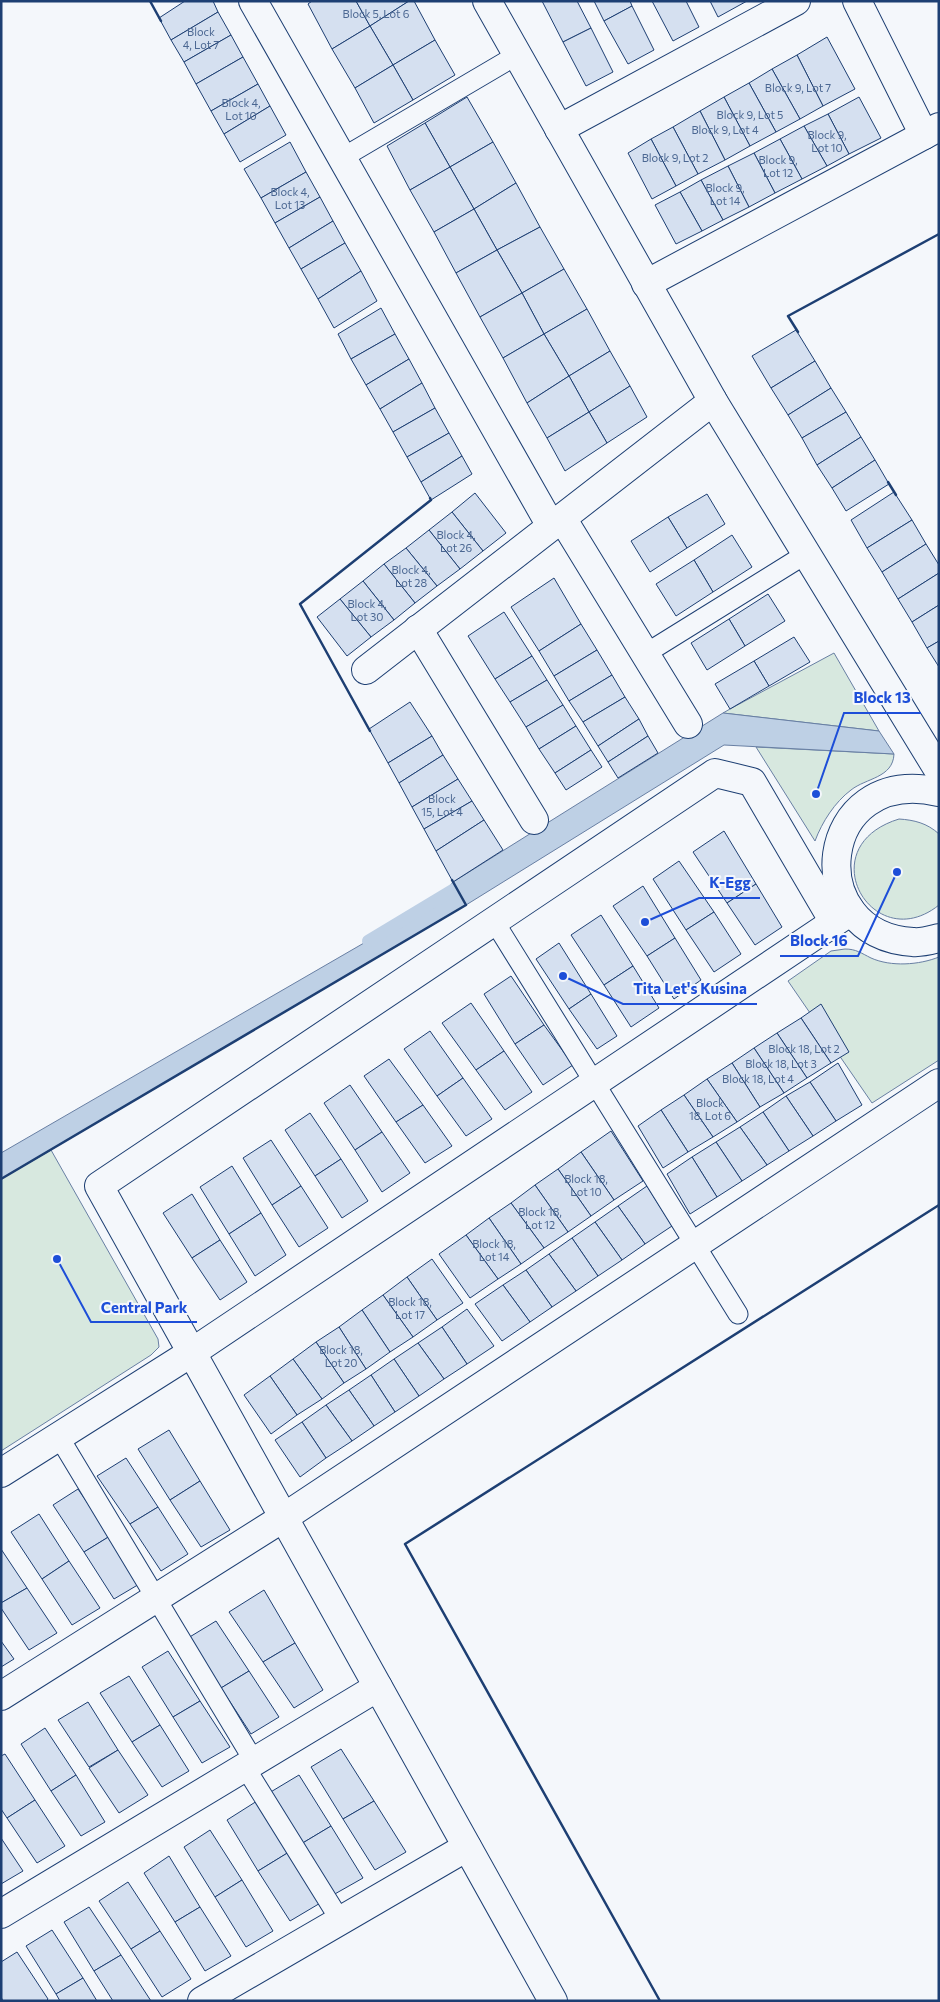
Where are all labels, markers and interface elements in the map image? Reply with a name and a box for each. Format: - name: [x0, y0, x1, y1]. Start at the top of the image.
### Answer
- house number: Block 5, Lot 6: [343, 7, 410, 20]
- house number: Block 4, Lot 7: [183, 25, 219, 51]
- house number: Block 9, Lot 7: [765, 81, 831, 94]
- house number: Block 4, Lot 10: [221, 96, 261, 122]
- house number: Block 9, Lot 5: [717, 108, 783, 121]
- house number: Block 9, Lot 4: [691, 123, 759, 136]
- house number: Block 9, Lot 10: [808, 128, 847, 154]
- house number: Block 9, Lot 2: [642, 151, 708, 164]
- house number: Block 9, Lot 12: [759, 153, 798, 179]
- house number: Block 9, Lot 14: [706, 181, 745, 207]
- house number: Block 4, Lot 13: [270, 185, 310, 211]
- house number: Block 4, Lot 26: [436, 528, 476, 554]
- house number: Block 4, Lot 28: [391, 563, 431, 589]
- house number: Block 4, Lot 30: [347, 597, 387, 623]
- callout: Block 13: [844, 683, 921, 713]
- text: Block 13: [853, 688, 911, 706]
- house number: Block 15, Lot 4: [421, 792, 463, 818]
- callout: K-Egg: [699, 868, 760, 898]
- text: K-Egg: [709, 873, 751, 891]
- callout: Block 16: [780, 926, 858, 956]
- text: Block 16: [790, 931, 848, 949]
- callout: Tita Let's Kusina: [623, 974, 757, 1004]
- text: Tita Let's Kusina: [633, 979, 747, 997]
- house number: Block 18, Lot 2: [768, 1042, 840, 1055]
- house number: Block 18, Lot 3: [745, 1057, 817, 1070]
- house number: Block 18, Lot 4: [722, 1072, 794, 1085]
- house number: Block 18, Lot 6: [689, 1096, 731, 1122]
- house number: Block 18, Lot 10: [564, 1172, 608, 1198]
- house number: Block 18, Lot 12: [518, 1205, 562, 1231]
- house number: Block 18, Lot 14: [472, 1237, 516, 1263]
- callout: Central Park: [91, 1292, 197, 1322]
- house number: Block 18, Lot 17: [388, 1295, 432, 1321]
- text: Central Park: [101, 1298, 188, 1316]
- house number: Block 18, Lot 20: [319, 1343, 363, 1369]

